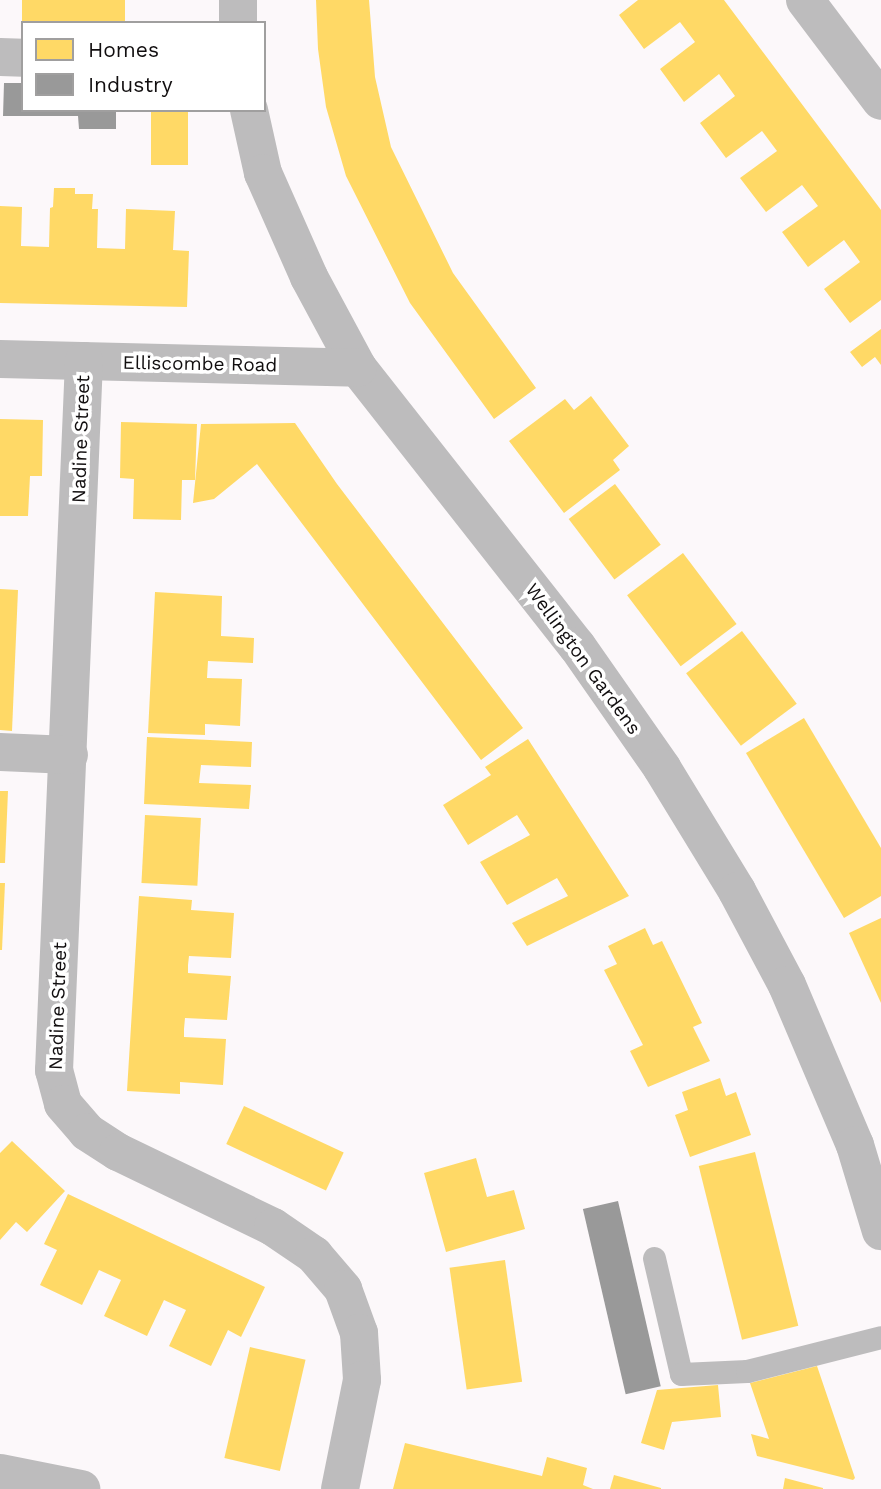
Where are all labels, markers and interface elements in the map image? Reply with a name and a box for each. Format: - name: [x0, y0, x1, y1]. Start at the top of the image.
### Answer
- legend: [21, 21, 266, 112]
- text: Homes: [88, 37, 159, 62]
- text: Industry: [88, 72, 173, 97]
- street label: Elliscombe Road: [122, 351, 278, 377]
- street label: Nadine Street: [67, 375, 95, 503]
- street label: Wellington Gardens: [520, 579, 646, 739]
- street label: Nadine Street: [44, 942, 72, 1070]

